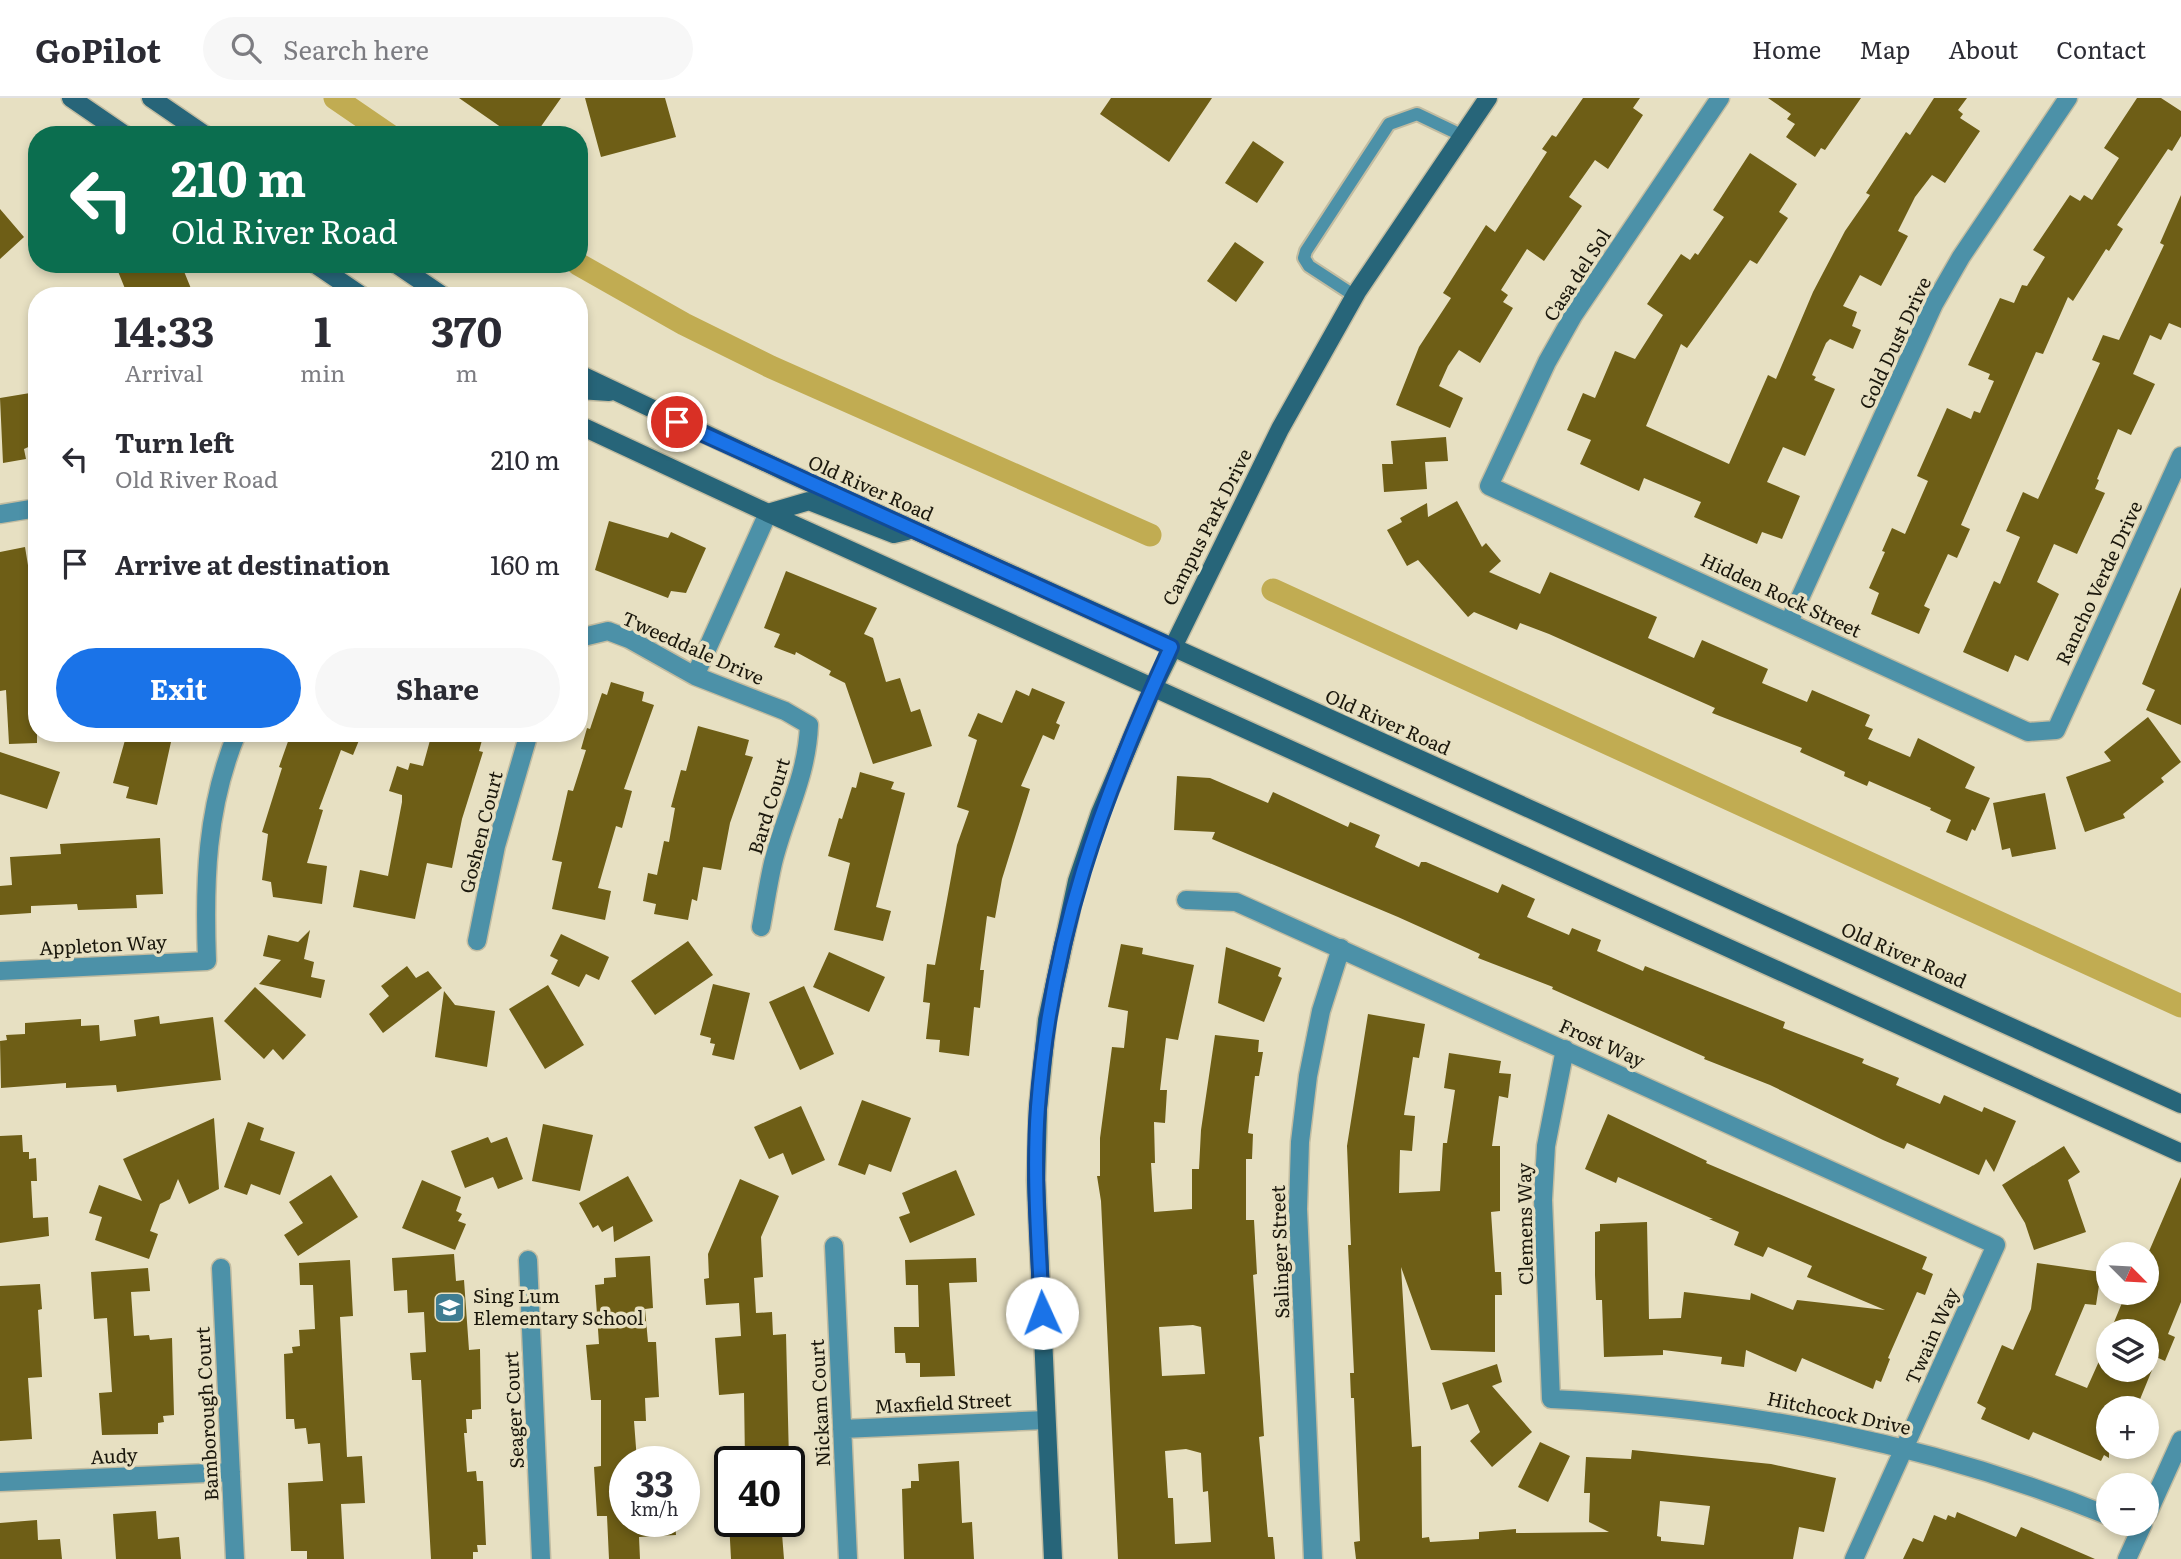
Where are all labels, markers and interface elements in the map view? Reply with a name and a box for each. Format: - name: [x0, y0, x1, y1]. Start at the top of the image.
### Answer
- search box: [203, 17, 693, 80]
- text: GoPilot: [35, 24, 161, 73]
- icon: search: [227, 29, 265, 67]
- text: Search here: [283, 29, 429, 68]
- text: Home: [1752, 31, 1821, 66]
- text: Map: [1859, 31, 1910, 66]
- text: About: [1948, 31, 2018, 66]
- text: Contact: [2056, 31, 2146, 66]
- text: 210 m: [171, 139, 306, 212]
- icon: left: [56, 154, 147, 245]
- text: Old River Road: [171, 206, 398, 254]
- street label: Casa del Sol: [1536, 223, 1617, 326]
- street label: Gold Dust Drive: [1851, 272, 1937, 413]
- text: 14:33: [114, 298, 214, 360]
- text: 1: [314, 298, 331, 360]
- text: 370: [431, 298, 502, 360]
- text: Arrival: [125, 355, 203, 389]
- text: min: [300, 355, 345, 389]
- text: m: [455, 355, 478, 389]
- pin: [647, 392, 707, 452]
- icon: arrive: [658, 403, 696, 441]
- text: Turn left: [115, 422, 234, 461]
- text: 210 m: [491, 439, 560, 478]
- icon: left: [56, 440, 94, 478]
- street label: Campus Park Drive: [1154, 443, 1258, 610]
- street label: Old River Road: [804, 447, 939, 527]
- text: Old River Road: [115, 461, 278, 495]
- street label: Rancho Verde Drive: [2048, 496, 2149, 669]
- text: Arrive at destination: [115, 544, 390, 583]
- text: 160 m: [490, 544, 560, 583]
- icon: arrive: [56, 545, 94, 583]
- street label: Hidden Rock Street: [1696, 545, 1867, 644]
- street label: Tweeddale Drive: [618, 603, 769, 691]
- button: Exit: [56, 648, 301, 728]
- button: Share: [315, 648, 560, 728]
- street label: Old River Road: [1321, 681, 1456, 761]
- street label: Bard Court: [740, 754, 796, 858]
- street label: Goshen Court: [451, 767, 509, 896]
- street label: Old River Road: [1837, 914, 1972, 994]
- street label: Appleton Way: [38, 927, 168, 961]
- street label: Frost Way: [1555, 1011, 1650, 1073]
- street label: Clemens Way: [1509, 1163, 1539, 1285]
- street label: Salinger Street: [1263, 1184, 1295, 1319]
- north arrow: [2096, 1242, 2160, 1306]
- map controls: [2096, 1242, 2159, 1536]
- position arrow: [1005, 1276, 1079, 1350]
- place label: Sing Lum Elementary School: [473, 1281, 644, 1331]
- street label: Twain Way: [1897, 1282, 1965, 1389]
- school or university icon: Sing Lum Elementary School: [433, 1290, 467, 1324]
- button: layers: [2096, 1319, 2159, 1382]
- street label: Bamborough Court: [187, 1326, 225, 1502]
- street label: Nickam Court: [802, 1338, 836, 1468]
- street label: Seager Court: [496, 1350, 530, 1469]
- street label: Hitchcock Drive: [1765, 1383, 1914, 1441]
- street label: Maxfield Street: [874, 1384, 1013, 1420]
- button: +: [2096, 1396, 2159, 1459]
- street label: Audy: [90, 1440, 138, 1470]
- speed limit sign: 40: [714, 1446, 805, 1537]
- text: 33: [635, 1456, 674, 1508]
- button: −: [2096, 1473, 2159, 1536]
- text: km/h: [631, 1495, 678, 1522]

